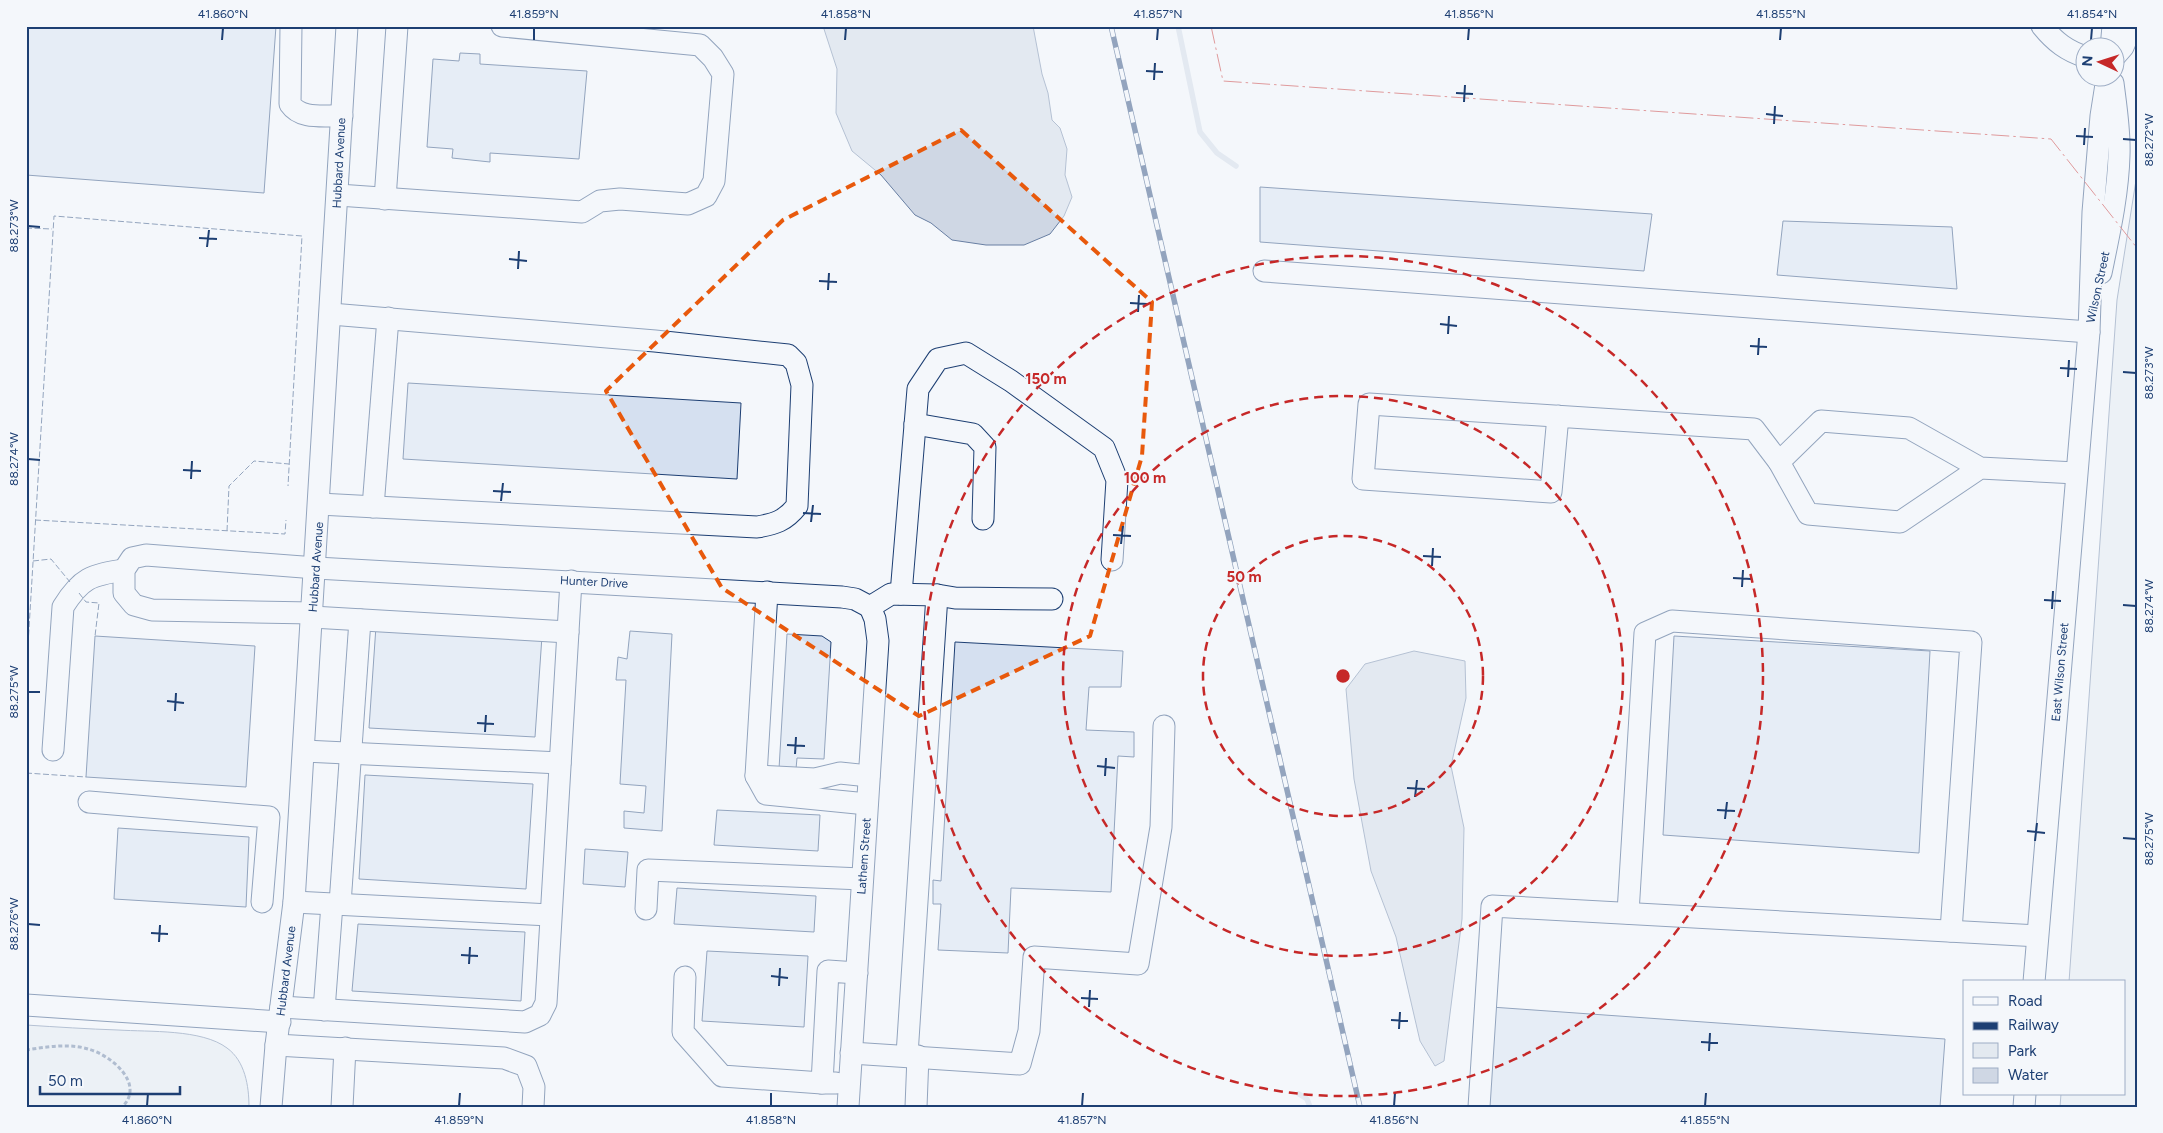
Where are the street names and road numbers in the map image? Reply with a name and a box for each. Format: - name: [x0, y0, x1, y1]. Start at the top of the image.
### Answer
- street label: Hubbard Avenue: [330, 117, 348, 209]
- street label: Wilson Street: [2084, 250, 2113, 324]
- street label: Hubbard Avenue: [306, 521, 326, 613]
- street label: Hunter Drive: [560, 573, 629, 591]
- street label: East Wilson Street: [2049, 622, 2071, 722]
- street label: Lathem Street: [854, 817, 874, 895]
- street label: Hubbard Avenue: [274, 925, 299, 1017]

